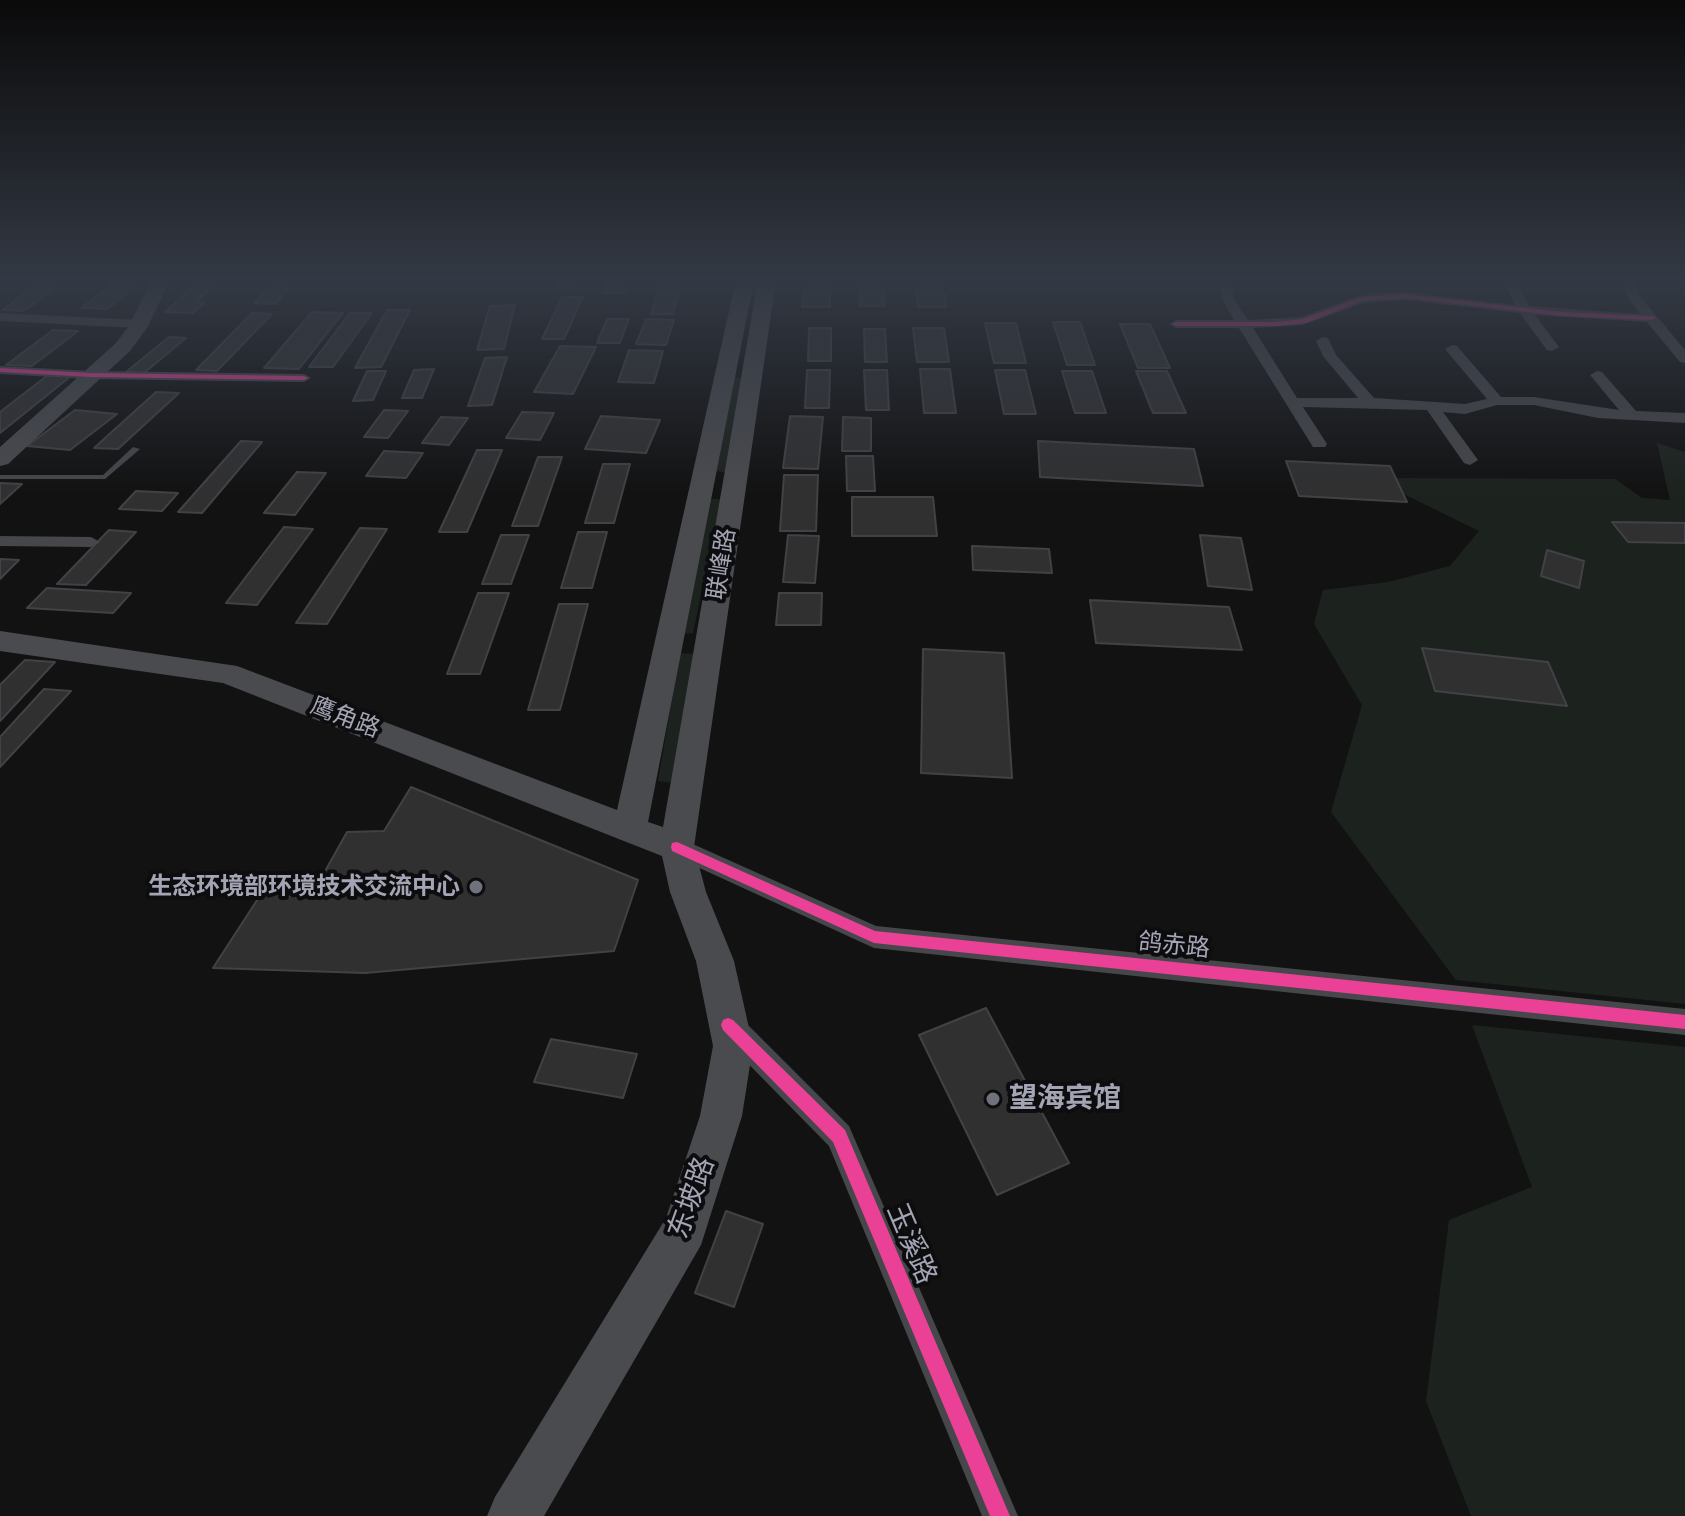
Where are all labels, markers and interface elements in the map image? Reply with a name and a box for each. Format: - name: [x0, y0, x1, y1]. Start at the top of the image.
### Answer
- street label: 联峰路: [702, 526, 742, 602]
- street label: 鹰角路: [306, 692, 384, 744]
- place label: 生态环境部环境技术交流中心: [148, 873, 460, 901]
- marker: 生态环境部环境技术交流中心: [467, 878, 485, 896]
- street label: 鸽赤路: [1137, 928, 1211, 964]
- place label: 望海宾馆: [1009, 1082, 1121, 1116]
- marker: 望海宾馆: [984, 1090, 1002, 1108]
- street label: 东坡路: [662, 1153, 722, 1243]
- street label: 玉溪路: [879, 1199, 943, 1289]

